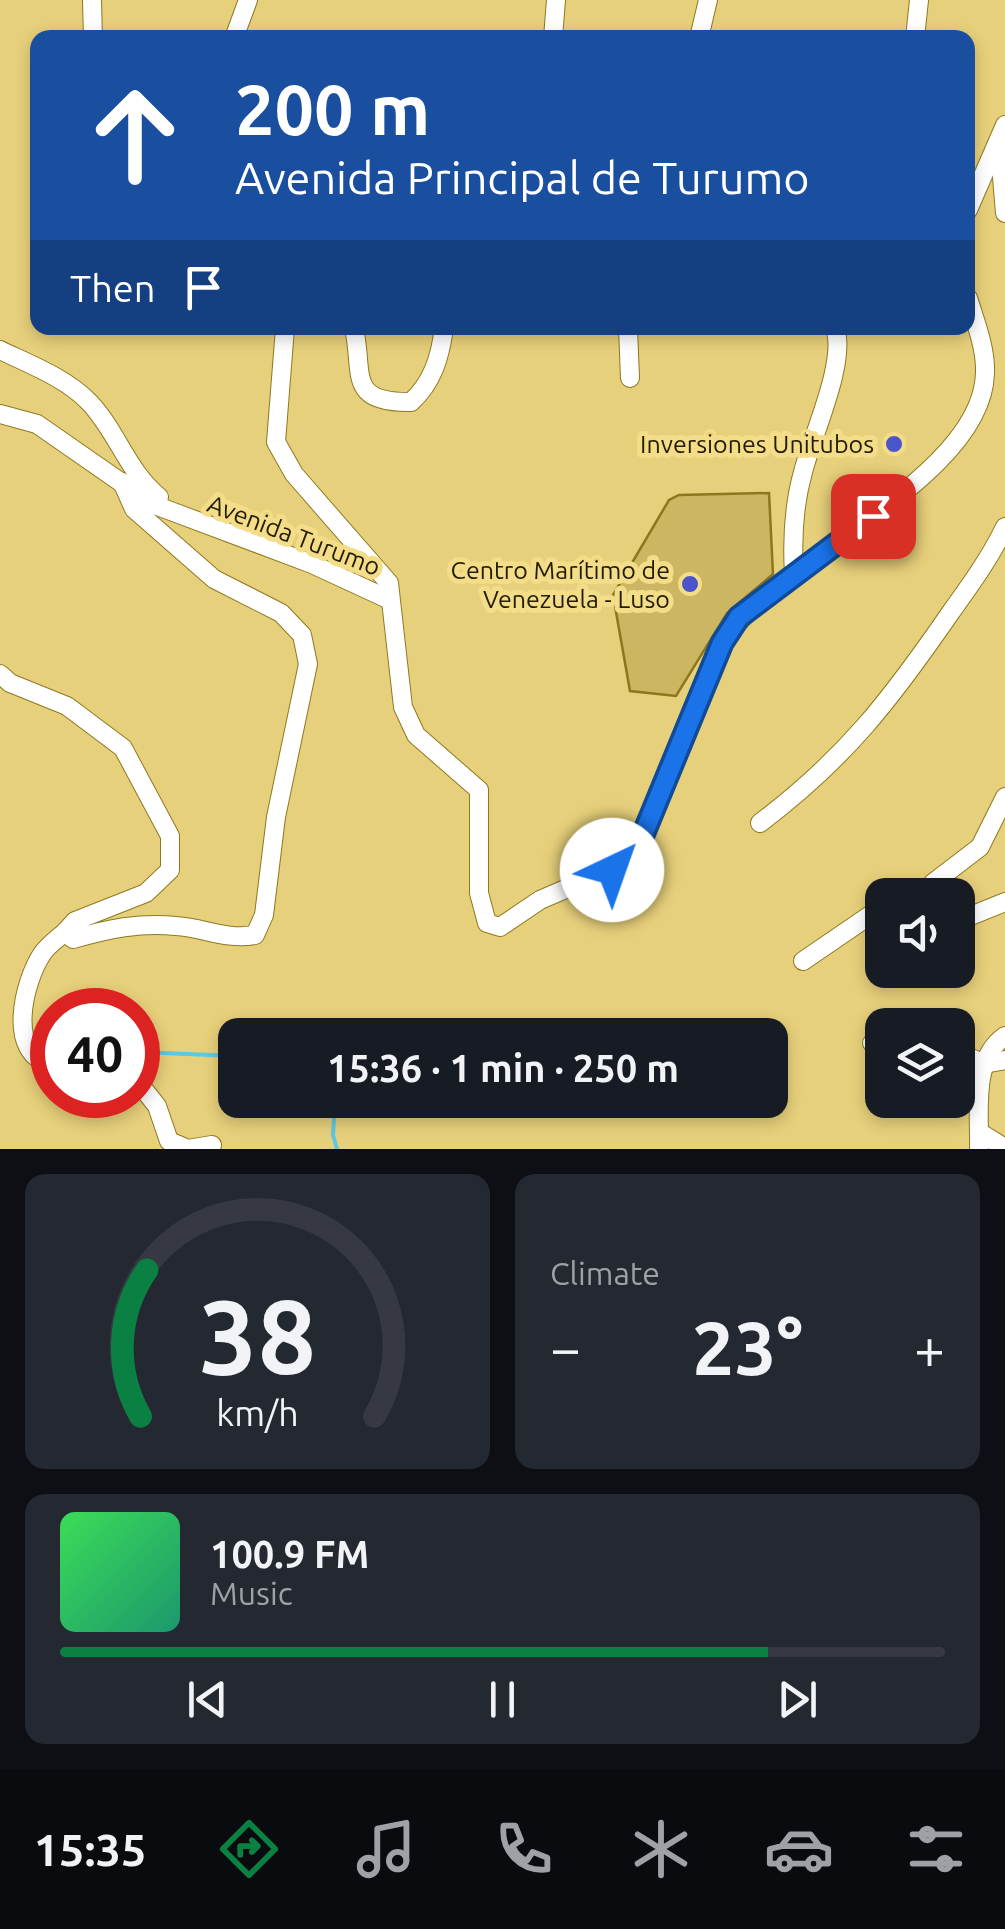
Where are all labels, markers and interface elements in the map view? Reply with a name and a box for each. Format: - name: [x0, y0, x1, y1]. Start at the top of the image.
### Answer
- icon: ahead: [70, 70, 200, 200]
- text: 200 m: [235, 70, 430, 148]
- text: Avenida Principal de Turumo: [235, 152, 810, 203]
- icon: arrive: [176, 260, 231, 315]
- text: Then: [70, 267, 156, 309]
- place label: Inversiones Unitubos: [640, 430, 874, 458]
- marker: Inversiones Unitubos: [883, 433, 905, 455]
- pin: [831, 474, 916, 559]
- street label: Avenida Turumo: [204, 489, 384, 581]
- icon: arrive: [846, 489, 901, 544]
- place label: Centro Marítimo de Venezuela - Luso: [451, 556, 670, 613]
- marker: Centro Marítimo de Venezuela - Luso: [679, 573, 701, 595]
- position arrow: [560, 818, 664, 922]
- map controls: [865, 878, 975, 1118]
- button: sound: [865, 878, 975, 988]
- speed limit sign: 40: [30, 988, 160, 1118]
- button: layers: [865, 1008, 975, 1118]
- text: 15:36 · 1 min · 250 m: [327, 1047, 679, 1089]
- text: Climate: [550, 1255, 660, 1291]
- text: 38: [199, 1277, 316, 1394]
- text: 23°: [692, 1305, 803, 1389]
- text: −: [550, 1317, 581, 1378]
- text: +: [914, 1317, 945, 1378]
- text: km/h: [216, 1393, 299, 1433]
- text: 100.9 FM: [210, 1533, 369, 1575]
- text: Music: [210, 1575, 293, 1611]
- icon: previous: [180, 1672, 235, 1727]
- icon: pause: [475, 1672, 530, 1727]
- icon: next: [770, 1672, 825, 1727]
- icon: directions: [214, 1814, 284, 1884]
- icon: music: [351, 1814, 421, 1884]
- icon: phone: [489, 1814, 559, 1884]
- icon: climate: [626, 1814, 696, 1884]
- icon: car: [764, 1814, 834, 1884]
- icon: filters: [901, 1814, 971, 1884]
- text: 15:35: [34, 1824, 146, 1875]

